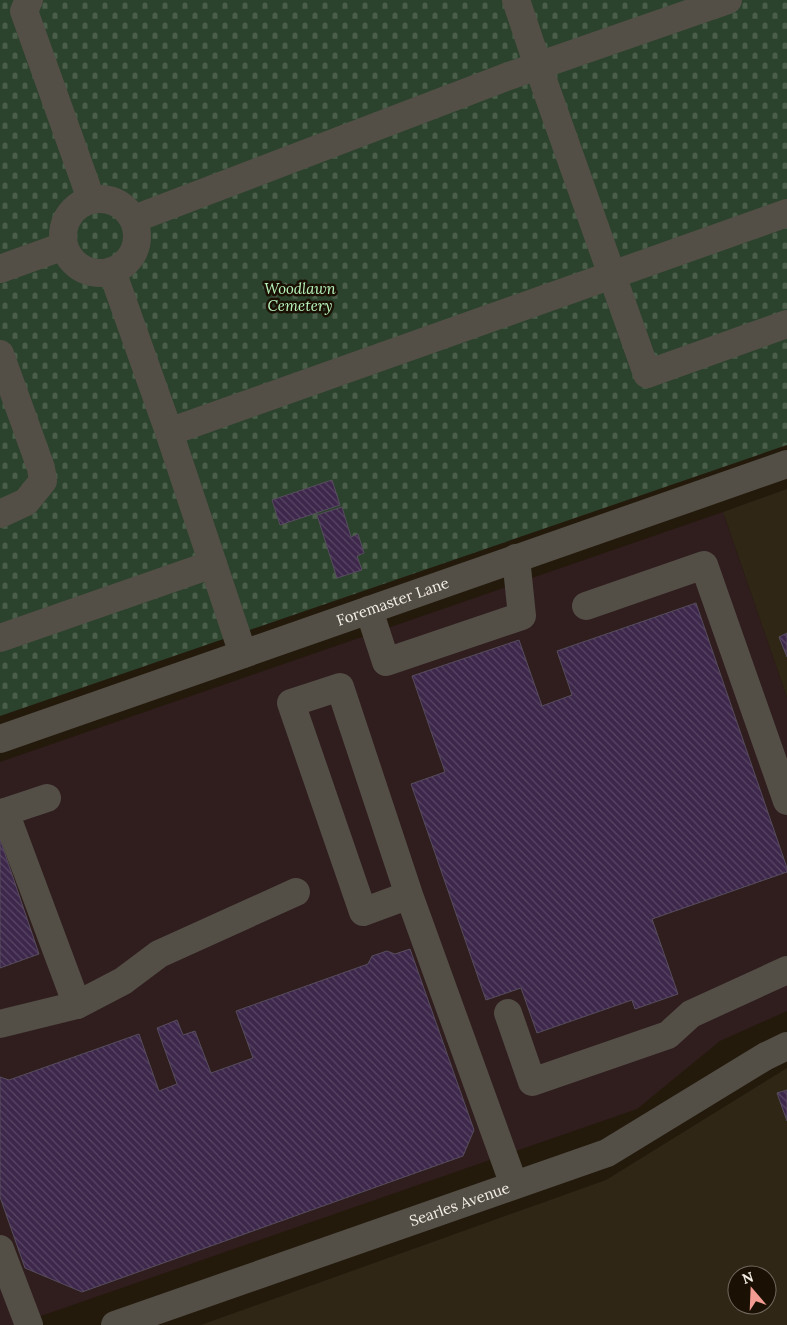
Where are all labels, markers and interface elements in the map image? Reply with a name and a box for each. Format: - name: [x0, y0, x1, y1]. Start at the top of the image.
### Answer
- park label: Woodlawn Cemetery: [264, 279, 337, 315]
- street label: Foremaster Lane: [334, 573, 451, 630]
- street label: Searles Avenue: [407, 1178, 512, 1230]
- north arrow: [727, 1265, 777, 1315]
- text: N: [740, 1267, 756, 1288]

